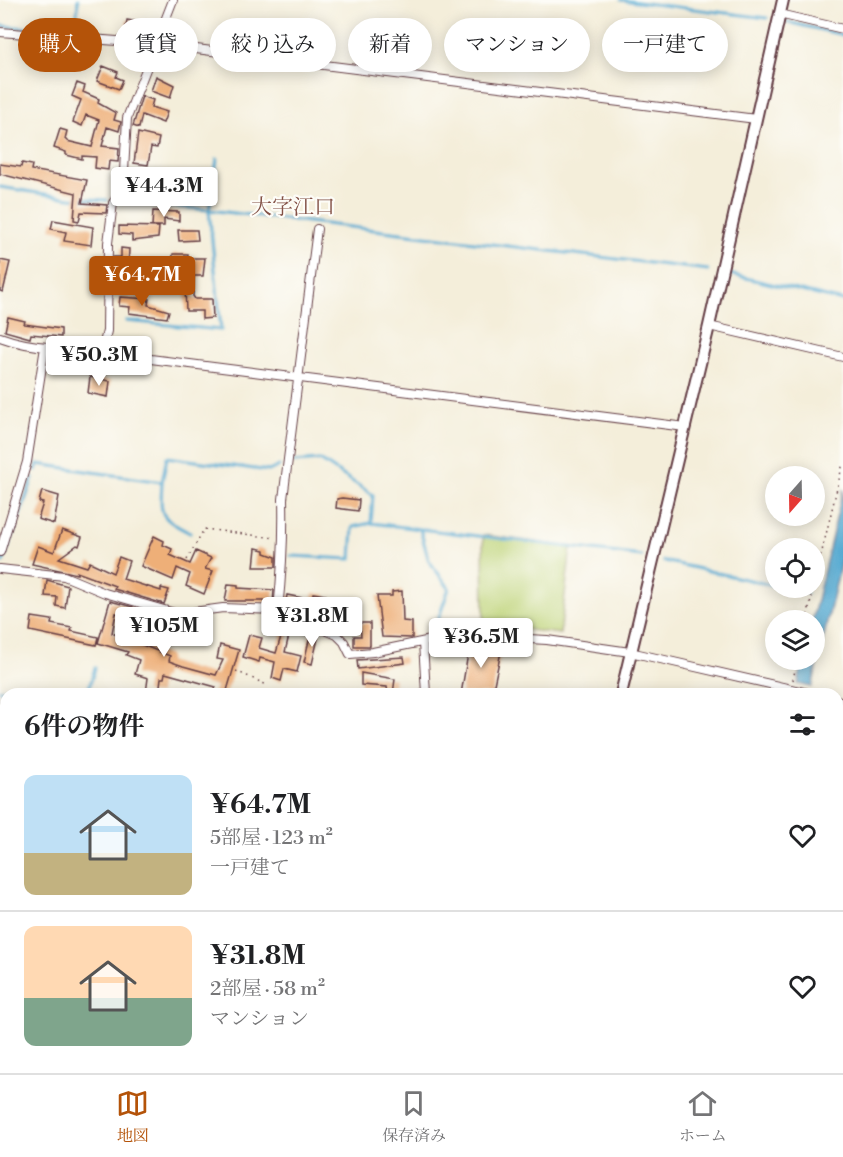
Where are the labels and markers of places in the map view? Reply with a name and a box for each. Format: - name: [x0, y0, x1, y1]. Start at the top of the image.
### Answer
- pin: ¥44.3M: [115, 167, 213, 218]
- pin: ¥64.7M: [93, 256, 191, 307]
- pin: ¥50.3M: [50, 336, 148, 387]
- pin: ¥31.8M: [263, 597, 361, 648]
- pin: ¥105M: [122, 607, 206, 658]
- pin: ¥36.5M: [432, 618, 530, 669]

